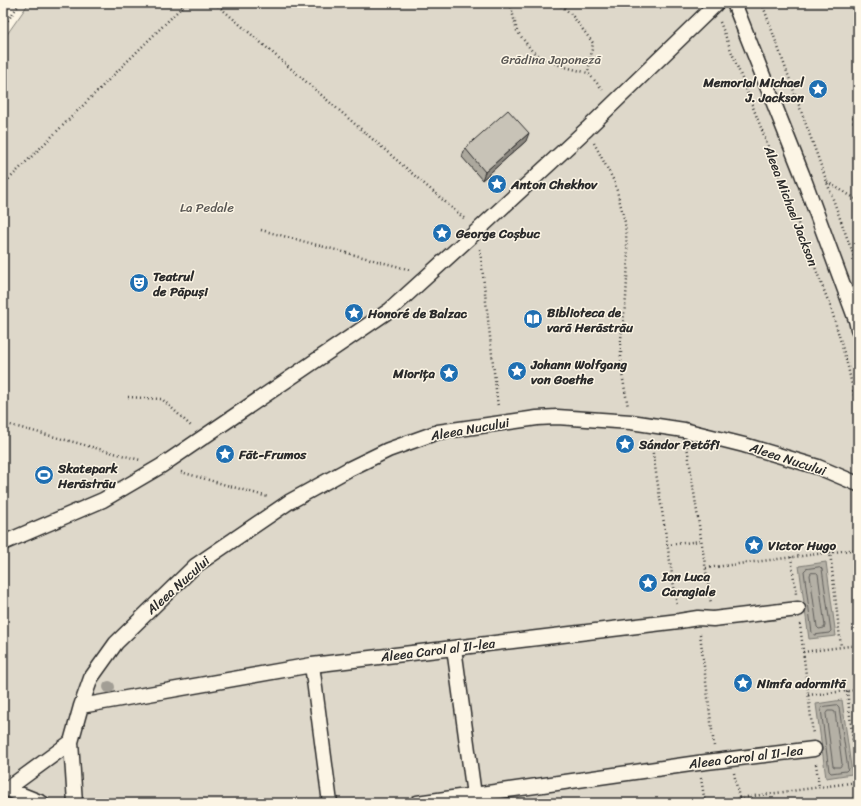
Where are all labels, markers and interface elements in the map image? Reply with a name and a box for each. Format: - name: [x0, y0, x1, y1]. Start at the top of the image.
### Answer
- park label: Grădina Japoneză: [501, 48, 601, 71]
- place label: Memorial Michael J. Jackson: [702, 71, 805, 109]
- place icon: Memorial Michael J. Jackson: [807, 78, 829, 100]
- street label: Aleea Michael Jackson: [757, 141, 825, 270]
- place icon: Anton Chekhov: [486, 173, 508, 195]
- place label: Anton Chekhov: [510, 173, 598, 196]
- park label: La Pedale: [180, 196, 234, 219]
- place icon: George Coșbuc: [431, 222, 453, 244]
- place label: George Coșbuc: [455, 222, 541, 245]
- place label: Teatrul de Păpuși: [153, 265, 209, 303]
- theatre icon: Teatrul de Păpuși: [128, 272, 150, 294]
- place label: Biblioteca de vară Herăstrău: [547, 301, 634, 339]
- place icon: Honoré de Balzac: [343, 302, 365, 324]
- place label: Honoré de Balzac: [367, 302, 467, 325]
- library icon: Biblioteca de vară Herăstrău: [522, 308, 544, 330]
- place label: Johann Wolfgang von Goethe: [530, 353, 627, 391]
- place icon: Johann Wolfgang von Goethe: [506, 360, 528, 382]
- place label: Miorița: [392, 362, 435, 385]
- place icon: Miorița: [438, 362, 460, 384]
- street label: Aleea Nucului: [428, 411, 511, 447]
- place icon: Sándor Petőfi: [614, 433, 636, 455]
- place label: Sándor Petőfi: [638, 433, 721, 456]
- street label: Aleea Nucului: [746, 436, 830, 482]
- place icon: Făt-Frumos: [214, 443, 236, 465]
- place label: Făt-Frumos: [238, 443, 307, 466]
- place label: Skatepark Herăstrău: [57, 457, 119, 495]
- sports icon: Skatepark Herăstrău: [33, 464, 55, 486]
- place icon: Victor Hugo: [743, 534, 765, 556]
- place label: Victor Hugo: [768, 534, 837, 557]
- street label: Aleea Nucului: [140, 550, 215, 621]
- place label: Ion Luca Caragiale: [661, 565, 716, 603]
- place icon: Ion Luca Caragiale: [637, 572, 659, 594]
- street label: Aleea Carol al II-lea: [379, 632, 497, 669]
- place icon: Nimfa adormită: [732, 672, 754, 694]
- place label: Nimfa adormită: [756, 672, 847, 695]
- street label: Aleea Carol al II-lea: [687, 739, 805, 776]

